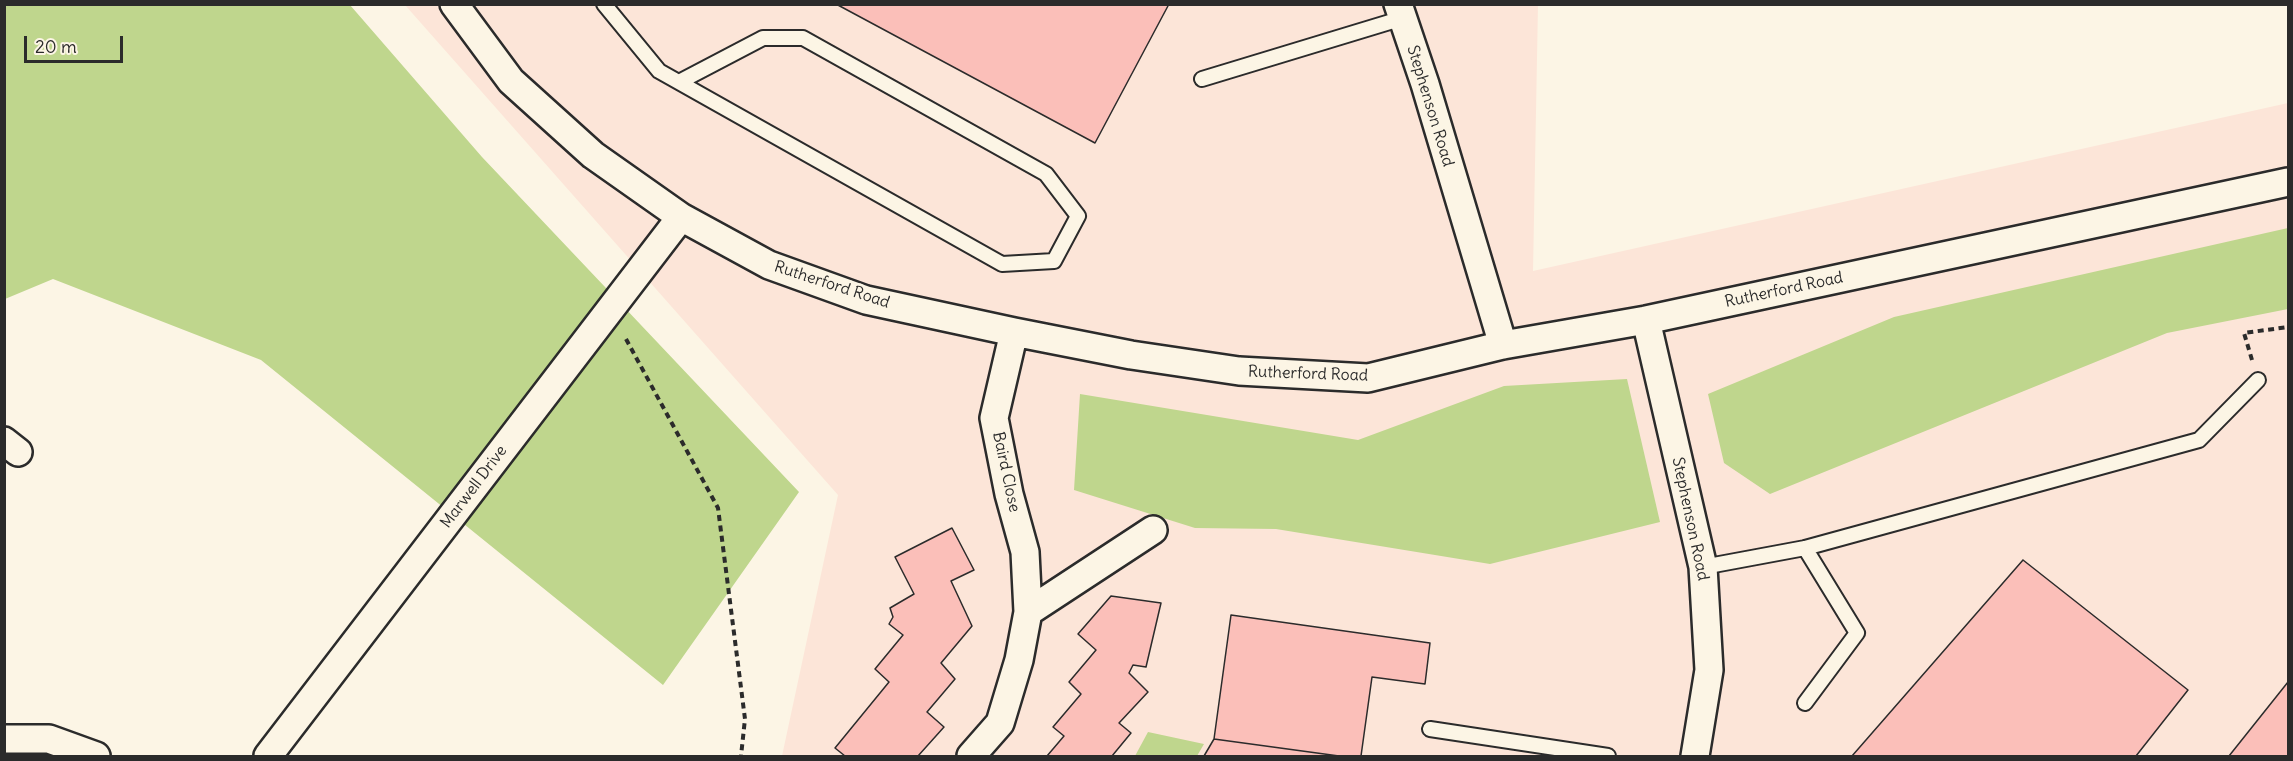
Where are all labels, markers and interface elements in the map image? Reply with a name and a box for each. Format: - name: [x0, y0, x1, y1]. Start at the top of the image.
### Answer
- scale bar: [27, 24, 126, 62]
- text: 20 m: [35, 35, 77, 58]
- street label: Stephenson Road: [1402, 43, 1458, 169]
- street label: Rutherford Road: [772, 257, 892, 313]
- street label: Rutherford Road: [1723, 268, 1845, 312]
- street label: Rutherford Road: [1248, 362, 1368, 386]
- street label: Baird Close: [988, 430, 1024, 514]
- street label: Marwell Drive: [437, 442, 511, 532]
- street label: Stephenson Road: [1668, 456, 1712, 582]

